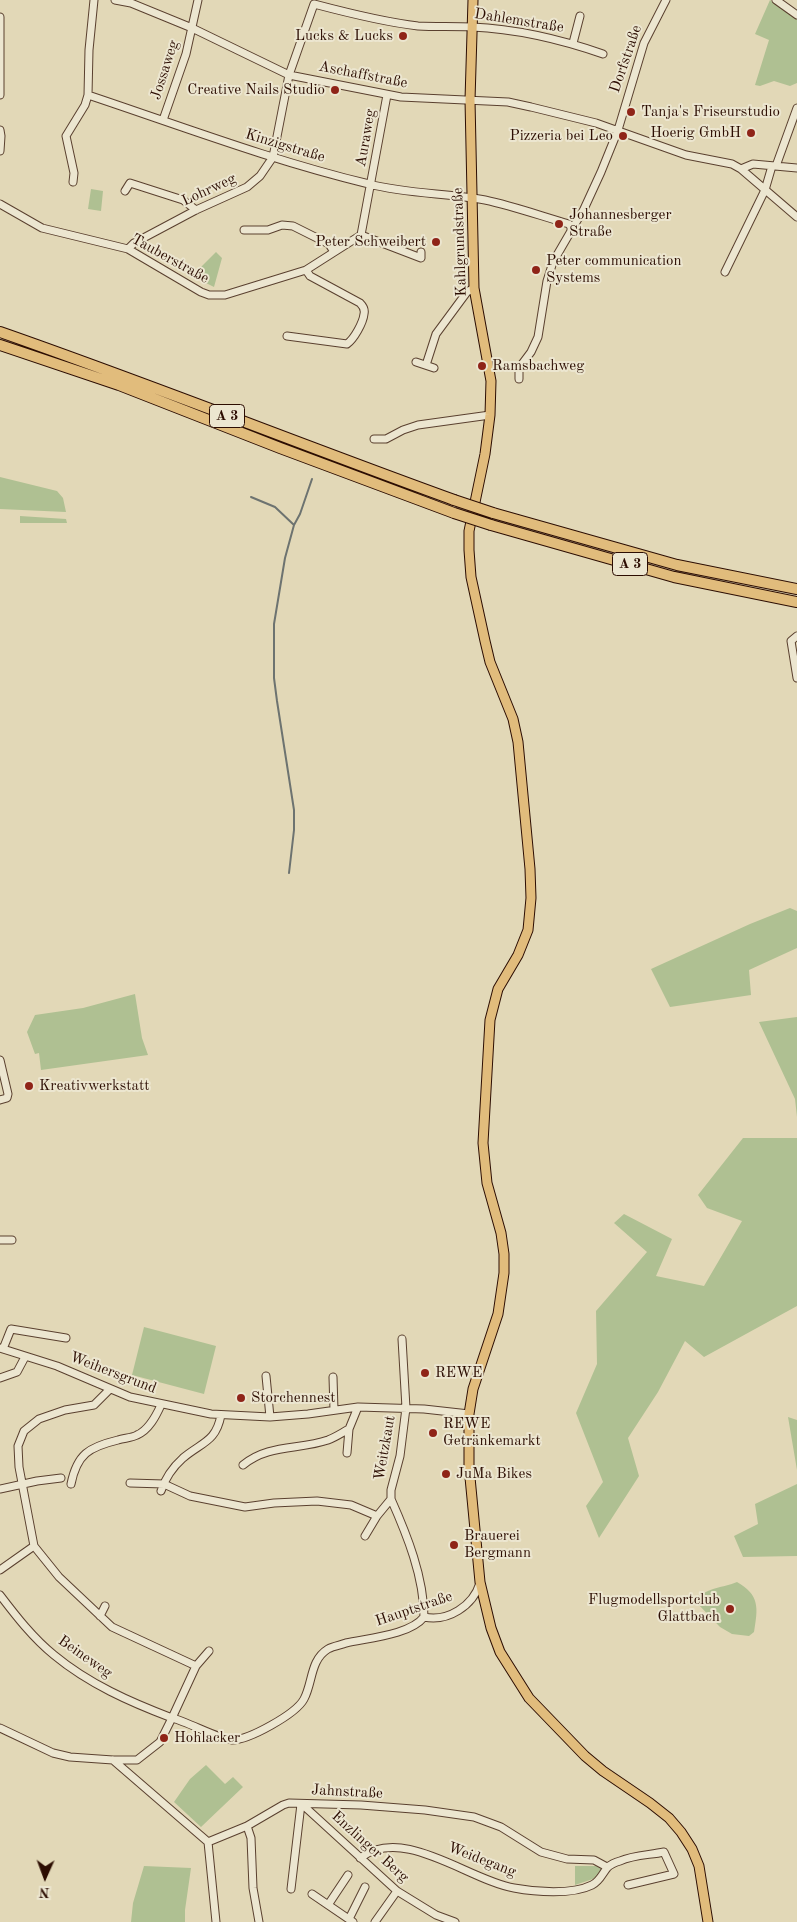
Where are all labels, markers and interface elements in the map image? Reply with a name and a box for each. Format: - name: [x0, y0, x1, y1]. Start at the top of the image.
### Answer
- street label: Dahlemstraße: [473, 5, 565, 37]
- street label: Dorfstraße: [606, 23, 646, 95]
- place label: Lucks & Lucks: [295, 27, 393, 45]
- marker: Lucks & Lucks: [397, 30, 409, 42]
- street label: Jossaweg: [147, 38, 183, 102]
- street label: Aschaffstraße: [317, 58, 409, 92]
- place label: Creative Nails Studio: [187, 81, 325, 99]
- marker: Creative Nails Studio: [329, 84, 341, 96]
- place label: Tanja's Friseurstudio: [641, 103, 780, 121]
- marker: Tanja's Friseurstudio: [625, 106, 637, 118]
- street label: Auraweg: [352, 108, 380, 168]
- place label: Hoerig GmbH: [650, 124, 741, 142]
- street label: Kinzigstraße: [243, 125, 327, 167]
- place label: Pizzeria bei Leo: [510, 127, 613, 145]
- marker: Hoerig GmbH: [745, 127, 757, 139]
- marker: Pizzeria bei Leo: [617, 130, 629, 142]
- street label: Lohrweg: [179, 170, 239, 210]
- street label: Kahlgrundstraße: [449, 187, 471, 297]
- place label: Johannesberger Straße: [569, 206, 672, 241]
- marker: Johannesberger Straße: [553, 218, 565, 230]
- street label: Tauberstraße: [128, 230, 212, 288]
- place label: Peter Schweibert: [315, 233, 426, 251]
- marker: Peter Schweibert: [430, 236, 442, 248]
- place label: Peter communication Systems: [546, 252, 682, 287]
- marker: Peter communication Systems: [530, 264, 542, 276]
- place label: Ramsbachweg: [492, 357, 584, 375]
- marker: Ramsbachweg: [476, 360, 488, 372]
- road number: A 3: [210, 404, 244, 428]
- road number: A 3: [612, 552, 648, 576]
- place label: Kreativwerkstatt: [39, 1077, 149, 1095]
- marker: Kreativwerkstatt: [23, 1080, 35, 1092]
- street label: Weihersgrund: [67, 1348, 159, 1398]
- place label: REWE: [435, 1364, 482, 1382]
- marker: REWE: [419, 1367, 431, 1379]
- place label: Storchennest: [251, 1389, 336, 1407]
- marker: Storchennest: [235, 1392, 247, 1404]
- street label: Weitzkaut: [370, 1414, 400, 1482]
- place label: REWE Getränkemarkt: [443, 1415, 541, 1450]
- marker: REWE Getränkemarkt: [427, 1427, 439, 1439]
- place label: JuMa Bikes: [456, 1465, 532, 1483]
- marker: JuMa Bikes: [440, 1468, 452, 1480]
- place label: Brauerei Bergmann: [464, 1527, 531, 1562]
- marker: Brauerei Bergmann: [448, 1539, 460, 1551]
- street label: Hauptstraße: [373, 1587, 455, 1631]
- place label: Flugmodellsportclub Glattbach: [588, 1591, 720, 1626]
- marker: Flugmodellsportclub Glattbach: [724, 1603, 736, 1615]
- street label: Beineweg: [54, 1632, 116, 1682]
- place label: Hohlacker: [174, 1729, 240, 1747]
- marker: Hohlacker: [158, 1732, 170, 1744]
- street label: Jahnstraße: [311, 1781, 383, 1803]
- street label: Enzlinger Berg: [328, 1807, 412, 1887]
- street label: Weidegang: [445, 1839, 519, 1881]
- north arrow: [20, 1852, 70, 1902]
- text: N: [39, 1885, 50, 1899]

